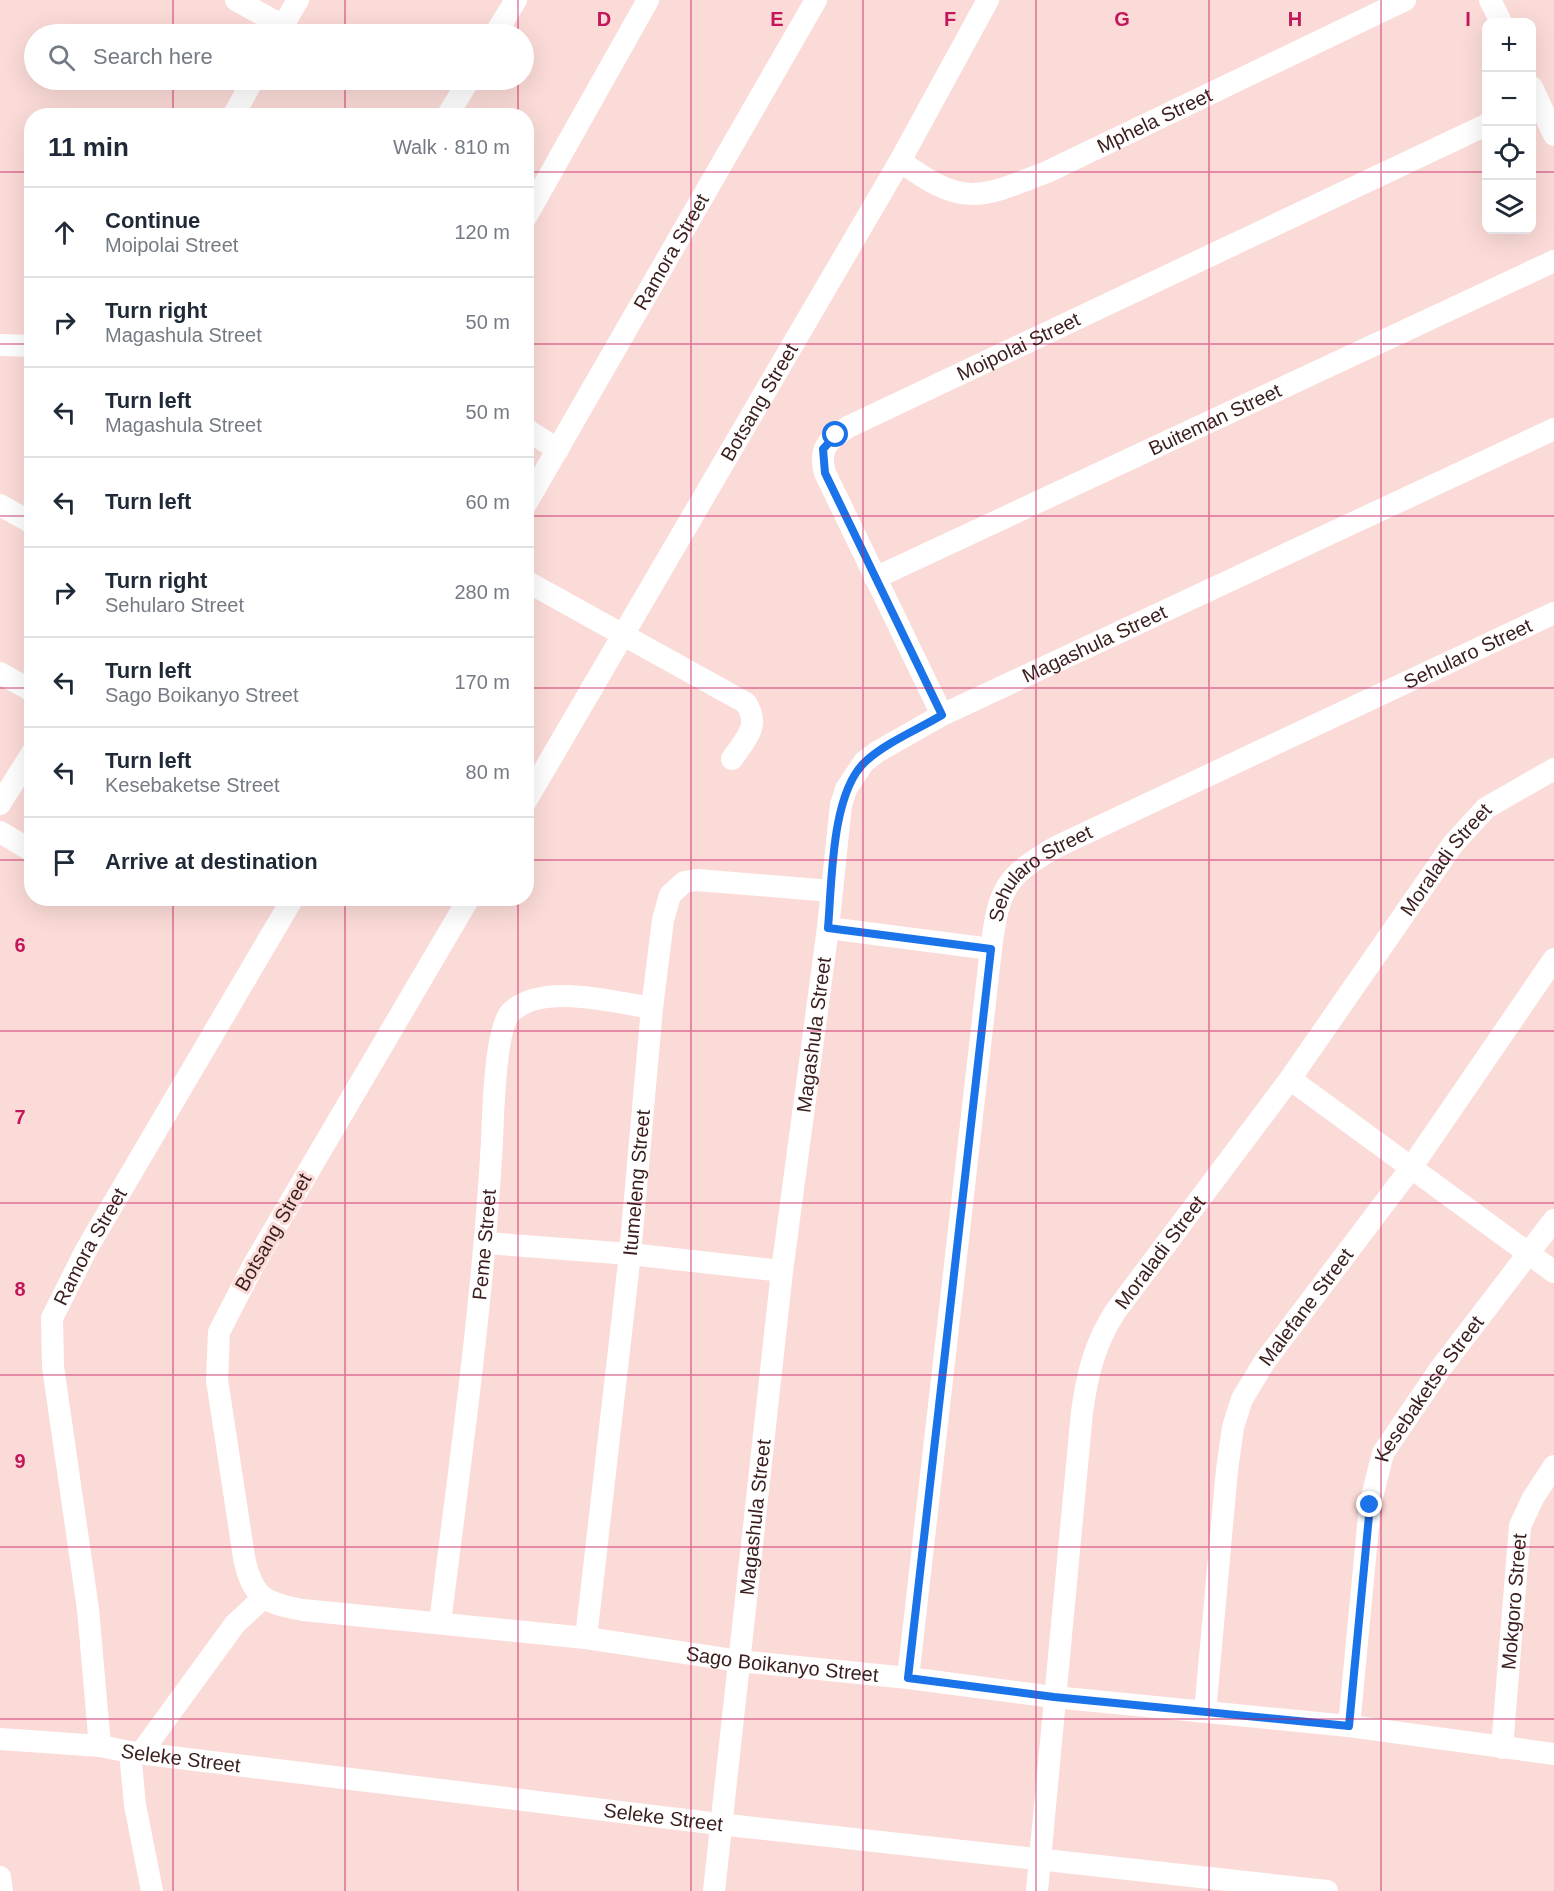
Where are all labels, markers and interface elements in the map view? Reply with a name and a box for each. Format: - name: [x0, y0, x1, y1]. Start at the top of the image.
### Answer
- text: D: [597, 8, 611, 30]
- text: E: [770, 8, 784, 30]
- text: F: [944, 8, 956, 30]
- text: G: [1114, 8, 1130, 30]
- text: H: [1288, 8, 1302, 30]
- text: I: [1465, 8, 1471, 30]
- map controls: [1482, 18, 1536, 234]
- button: +: [1482, 18, 1536, 72]
- search box: [24, 24, 534, 90]
- icon: search: [45, 41, 78, 74]
- text: Search here: [93, 44, 213, 69]
- button: −: [1482, 72, 1536, 126]
- street label: Mphela Street: [1093, 83, 1216, 157]
- button: locate: [1482, 126, 1536, 180]
- text: 11 min: [48, 132, 129, 162]
- text: Walk · 810 m: [393, 136, 510, 158]
- button: layers: [1482, 180, 1536, 234]
- street label: Ramora Street: [629, 190, 713, 314]
- text: Continue: [105, 208, 200, 233]
- icon: ahead: [48, 216, 81, 249]
- text: 120 m: [454, 221, 510, 243]
- text: Moipolai Street: [105, 234, 238, 256]
- text: Turn right: [105, 298, 207, 323]
- icon: right: [48, 306, 81, 339]
- street label: Moipolai Street: [953, 308, 1084, 385]
- text: 50 m: [466, 311, 510, 333]
- text: Magashula Street: [105, 324, 262, 346]
- street label: Botsang Street: [716, 339, 802, 465]
- street label: Buiteman Street: [1145, 379, 1285, 460]
- text: Turn left: [105, 388, 191, 413]
- icon: left: [48, 396, 81, 429]
- text: 50 m: [466, 401, 510, 423]
- text: Magashula Street: [105, 414, 262, 436]
- route start: [822, 421, 848, 447]
- icon: left: [48, 486, 81, 519]
- text: Turn left: [105, 489, 191, 514]
- text: 60 m: [466, 491, 510, 513]
- text: Turn right: [105, 568, 207, 593]
- icon: right: [48, 576, 81, 609]
- text: 280 m: [454, 581, 510, 603]
- text: Sehularo Street: [105, 594, 244, 616]
- street label: Magashula Street: [1019, 600, 1170, 687]
- street label: Sehularo Street: [1400, 614, 1536, 693]
- text: Turn left: [105, 658, 191, 683]
- icon: left: [48, 666, 81, 699]
- text: 170 m: [454, 671, 510, 693]
- text: Sago Boikanyo Street: [105, 684, 298, 706]
- text: Turn left: [105, 748, 191, 773]
- icon: left: [48, 756, 81, 789]
- text: 80 m: [466, 761, 510, 783]
- text: Kesebaketse Street: [105, 774, 280, 796]
- street label: Moraladi Street: [1396, 799, 1496, 920]
- street label: Sehularo Street: [984, 821, 1096, 924]
- icon: arrive: [48, 846, 81, 879]
- text: Arrive at destination: [105, 849, 318, 874]
- text: 6: [14, 934, 26, 956]
- street label: Magashula Street: [792, 955, 835, 1114]
- text: 7: [14, 1106, 26, 1128]
- street label: Itumeleng Street: [619, 1108, 654, 1257]
- street label: Botsang Street: [230, 1169, 316, 1295]
- street label: Ramora Street: [49, 1184, 131, 1309]
- street label: Peme Street: [468, 1188, 500, 1301]
- street label: Moraladi Street: [1110, 1191, 1210, 1313]
- street label: Malefane Street: [1254, 1244, 1358, 1370]
- text: 8: [14, 1278, 26, 1300]
- street label: Kesebaketse Street: [1370, 1311, 1488, 1464]
- street label: Magashula Street: [736, 1438, 775, 1596]
- text: 9: [14, 1450, 26, 1472]
- route end: [1356, 1491, 1382, 1517]
- street label: Mokgoro Street: [1497, 1532, 1530, 1671]
- street label: Sago Boikanyo Street: [685, 1642, 880, 1686]
- street label: Seleke Street: [119, 1739, 242, 1776]
- street label: Seleke Street: [602, 1799, 724, 1835]

